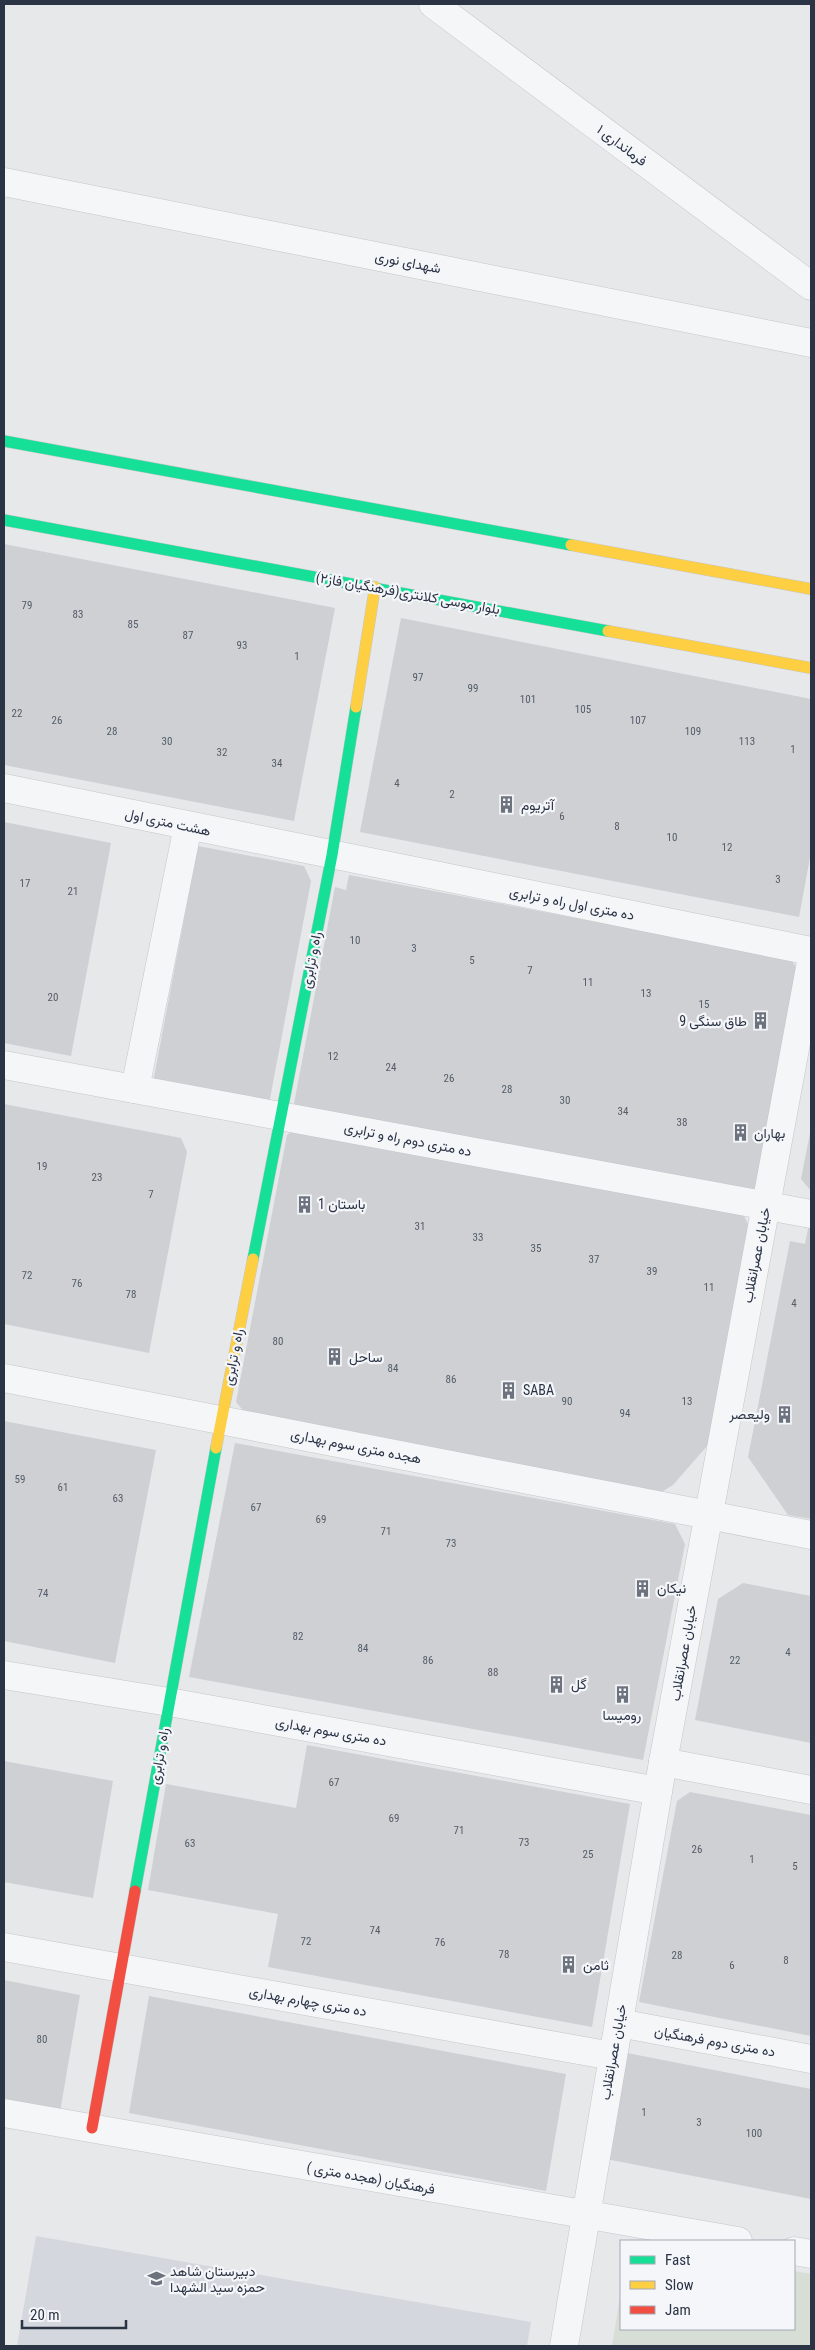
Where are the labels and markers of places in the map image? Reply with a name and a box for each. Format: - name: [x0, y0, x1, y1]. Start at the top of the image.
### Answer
- building icon: آتریوم: [497, 795, 517, 815]
- place label: آتریوم: [521, 797, 556, 814]
- building icon: طاق سنگی 9: [751, 1011, 771, 1031]
- place label: طاق سنگی 9: [679, 1013, 747, 1030]
- building icon: بهاران: [730, 1123, 750, 1143]
- place label: بهاران: [754, 1125, 785, 1142]
- building icon: باستان 1: [294, 1194, 314, 1214]
- place label: باستان 1: [318, 1196, 365, 1213]
- building icon: ساحل: [325, 1347, 345, 1367]
- place label: ساحل: [349, 1349, 382, 1366]
- building icon: SABA: [499, 1380, 519, 1400]
- place label: SABA: [523, 1382, 554, 1398]
- building icon: ولیعصر: [774, 1404, 794, 1424]
- place label: ولیعصر: [728, 1406, 770, 1423]
- building icon: نیکان: [633, 1578, 653, 1598]
- place label: نیکان: [657, 1580, 686, 1597]
- building icon: گل: [547, 1674, 567, 1694]
- place label: گل: [571, 1676, 587, 1693]
- building icon: رومیسا: [612, 1685, 632, 1705]
- place label: رومیسا: [603, 1707, 642, 1724]
- building icon: ثامن: [559, 1955, 579, 1975]
- place label: ثامن: [583, 1957, 609, 1974]
- place label: دبیرستان شاهد حمزه سید الشهدا: [170, 2263, 265, 2296]
- school or university icon: دبیرستان شاهد حمزه سید الشهدا: [146, 2269, 166, 2289]

